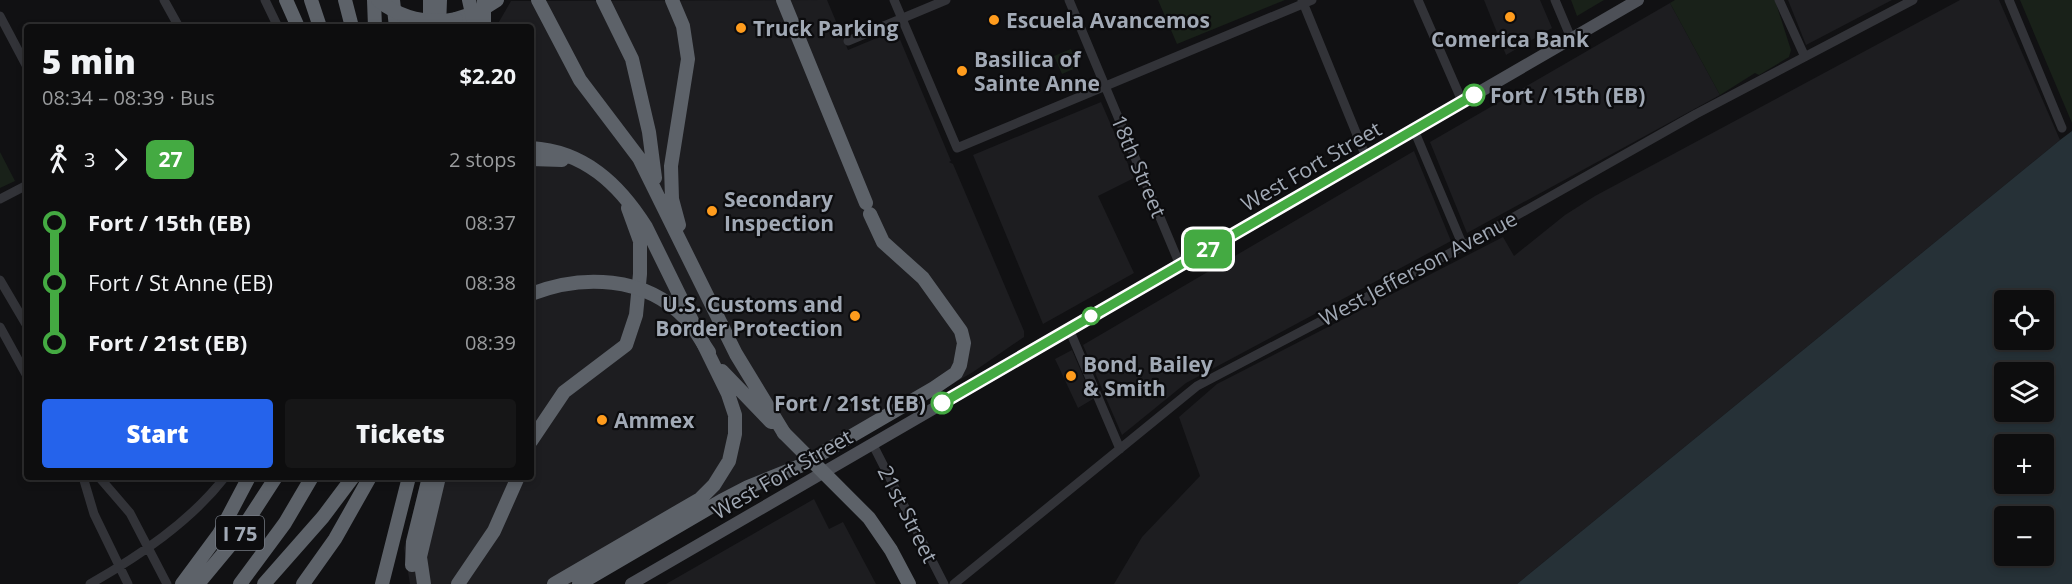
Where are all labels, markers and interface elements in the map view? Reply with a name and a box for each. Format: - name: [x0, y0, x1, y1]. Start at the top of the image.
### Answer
- place label: Escuela Avancemos: [1006, 6, 1210, 34]
- marker: Comerica Bank: [1503, 10, 1517, 24]
- marker: Escuela Avancemos: [987, 13, 1001, 27]
- place label: Truck Parking: [753, 14, 898, 42]
- marker: Truck Parking: [734, 21, 748, 35]
- place label: Comerica Bank: [1431, 25, 1590, 53]
- text: 5 min: [42, 39, 136, 84]
- place label: Basilica of Sainte Anne: [974, 45, 1100, 97]
- text: $2.20: [459, 60, 516, 90]
- marker: Basilica of Sainte Anne: [955, 64, 969, 78]
- place label: Fort / 15th (EB): [1490, 81, 1645, 109]
- text: 08:34 – 08:39 · Bus: [42, 84, 215, 111]
- marker: Fort / 15th (EB): [1463, 84, 1485, 106]
- street label: 18th Street: [1105, 111, 1173, 221]
- street label: West Fort Street: [1236, 114, 1386, 218]
- icon: walk: [42, 143, 75, 176]
- icon: forward: [104, 143, 137, 176]
- text: 27: [158, 145, 182, 173]
- text: 3: [84, 146, 95, 173]
- text: 2 stops: [449, 146, 516, 173]
- place label: Secondary Inspection: [724, 185, 834, 237]
- marker: Secondary Inspection: [705, 204, 719, 218]
- street label: West Jefferson Avenue: [1314, 204, 1522, 332]
- text: Fort / 15th (EB): [88, 207, 251, 237]
- text: 08:37: [465, 209, 516, 236]
- line badge: 27: [1181, 230, 1235, 268]
- text: 27: [1196, 235, 1220, 263]
- text: Fort / St Anne (EB): [88, 267, 273, 297]
- text: 08:38: [465, 269, 516, 296]
- place label: U.S. Customs and Border Protection: [655, 290, 843, 342]
- map controls: [1994, 290, 2054, 566]
- button: locate: [1994, 290, 2054, 350]
- unlabelled marker: [1082, 307, 1100, 325]
- marker: U.S. Customs and Border Protection: [848, 309, 862, 323]
- text: Fort / 21st (EB): [88, 327, 247, 357]
- text: 08:39: [465, 329, 516, 356]
- place label: Bond, Bailey & Smith: [1083, 350, 1213, 402]
- button: layers: [1994, 362, 2054, 422]
- marker: Bond, Bailey & Smith: [1064, 369, 1078, 383]
- place label: Fort / 21st (EB): [774, 389, 926, 417]
- marker: Fort / 21st (EB): [931, 392, 953, 414]
- button: Start: [42, 399, 273, 468]
- button: Tickets: [285, 399, 516, 468]
- place label: Ammex: [614, 406, 695, 434]
- marker: Ammex: [595, 413, 609, 427]
- street label: West Fort Street: [707, 422, 857, 526]
- button: +: [1994, 434, 2054, 494]
- street label: 21st Street: [872, 461, 944, 567]
- button: −: [1994, 506, 2054, 566]
- road number: I 75: [216, 516, 264, 550]

